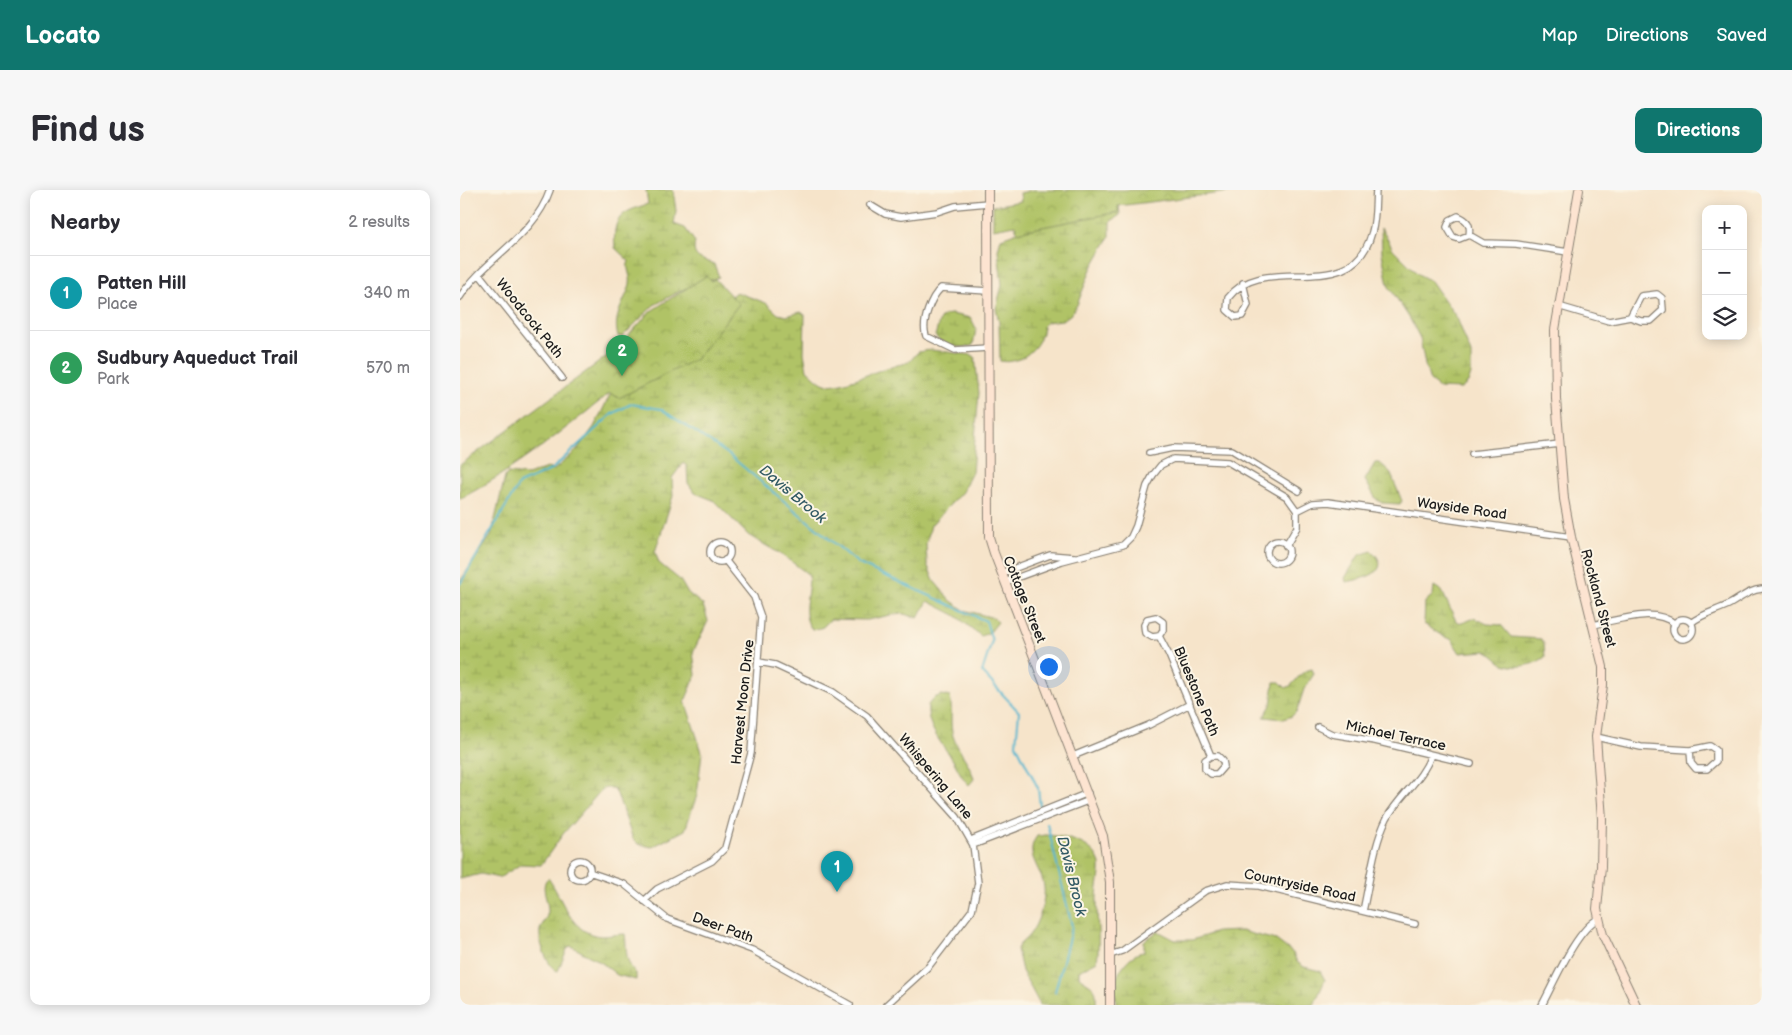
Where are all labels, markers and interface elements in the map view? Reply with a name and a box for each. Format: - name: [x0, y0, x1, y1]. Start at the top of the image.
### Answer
- text: Locato: [25, 21, 100, 50]
- text: Map: [1542, 25, 1578, 46]
- text: Directions: [1606, 25, 1688, 46]
- text: Saved: [1716, 25, 1767, 46]
- button: Directions: [1635, 108, 1762, 153]
- text: Find us: [30, 109, 145, 152]
- map controls: [1702, 205, 1747, 340]
- button: +: [1702, 205, 1747, 250]
- text: Nearby: [50, 210, 120, 235]
- text: 2 results: [348, 213, 410, 232]
- button: −: [1702, 250, 1747, 295]
- text: Patten Hill: [97, 272, 186, 295]
- street label: Woodcock Path: [492, 275, 567, 362]
- text: 1: [63, 284, 69, 303]
- text: 340 m: [363, 284, 410, 303]
- text: Place: [97, 295, 138, 314]
- button: layers: [1702, 295, 1747, 340]
- pin: 2: [606, 335, 638, 376]
- text: Sudbury Aqueduct Trail: [97, 347, 298, 370]
- text: 2: [61, 359, 71, 378]
- text: 570 m: [366, 359, 410, 378]
- text: Park: [97, 370, 129, 389]
- water label: Davis Brook: [755, 461, 831, 528]
- street label: Wayside Road: [1416, 494, 1508, 523]
- street label: Rockland Street: [1577, 547, 1620, 650]
- street label: Cottage Street: [999, 553, 1050, 646]
- street label: Harvest Moon Drive: [727, 639, 758, 765]
- street label: Bluestone Path: [1170, 644, 1223, 739]
- your location: [1036, 654, 1062, 680]
- street label: Michael Terrace: [1344, 717, 1448, 754]
- street label: Whispering Lane: [895, 730, 976, 823]
- water label: Davis Brook: [1052, 834, 1091, 919]
- pin: 1: [821, 851, 853, 892]
- street label: Countryside Road: [1242, 865, 1357, 906]
- street label: Deer Path: [690, 909, 756, 946]

